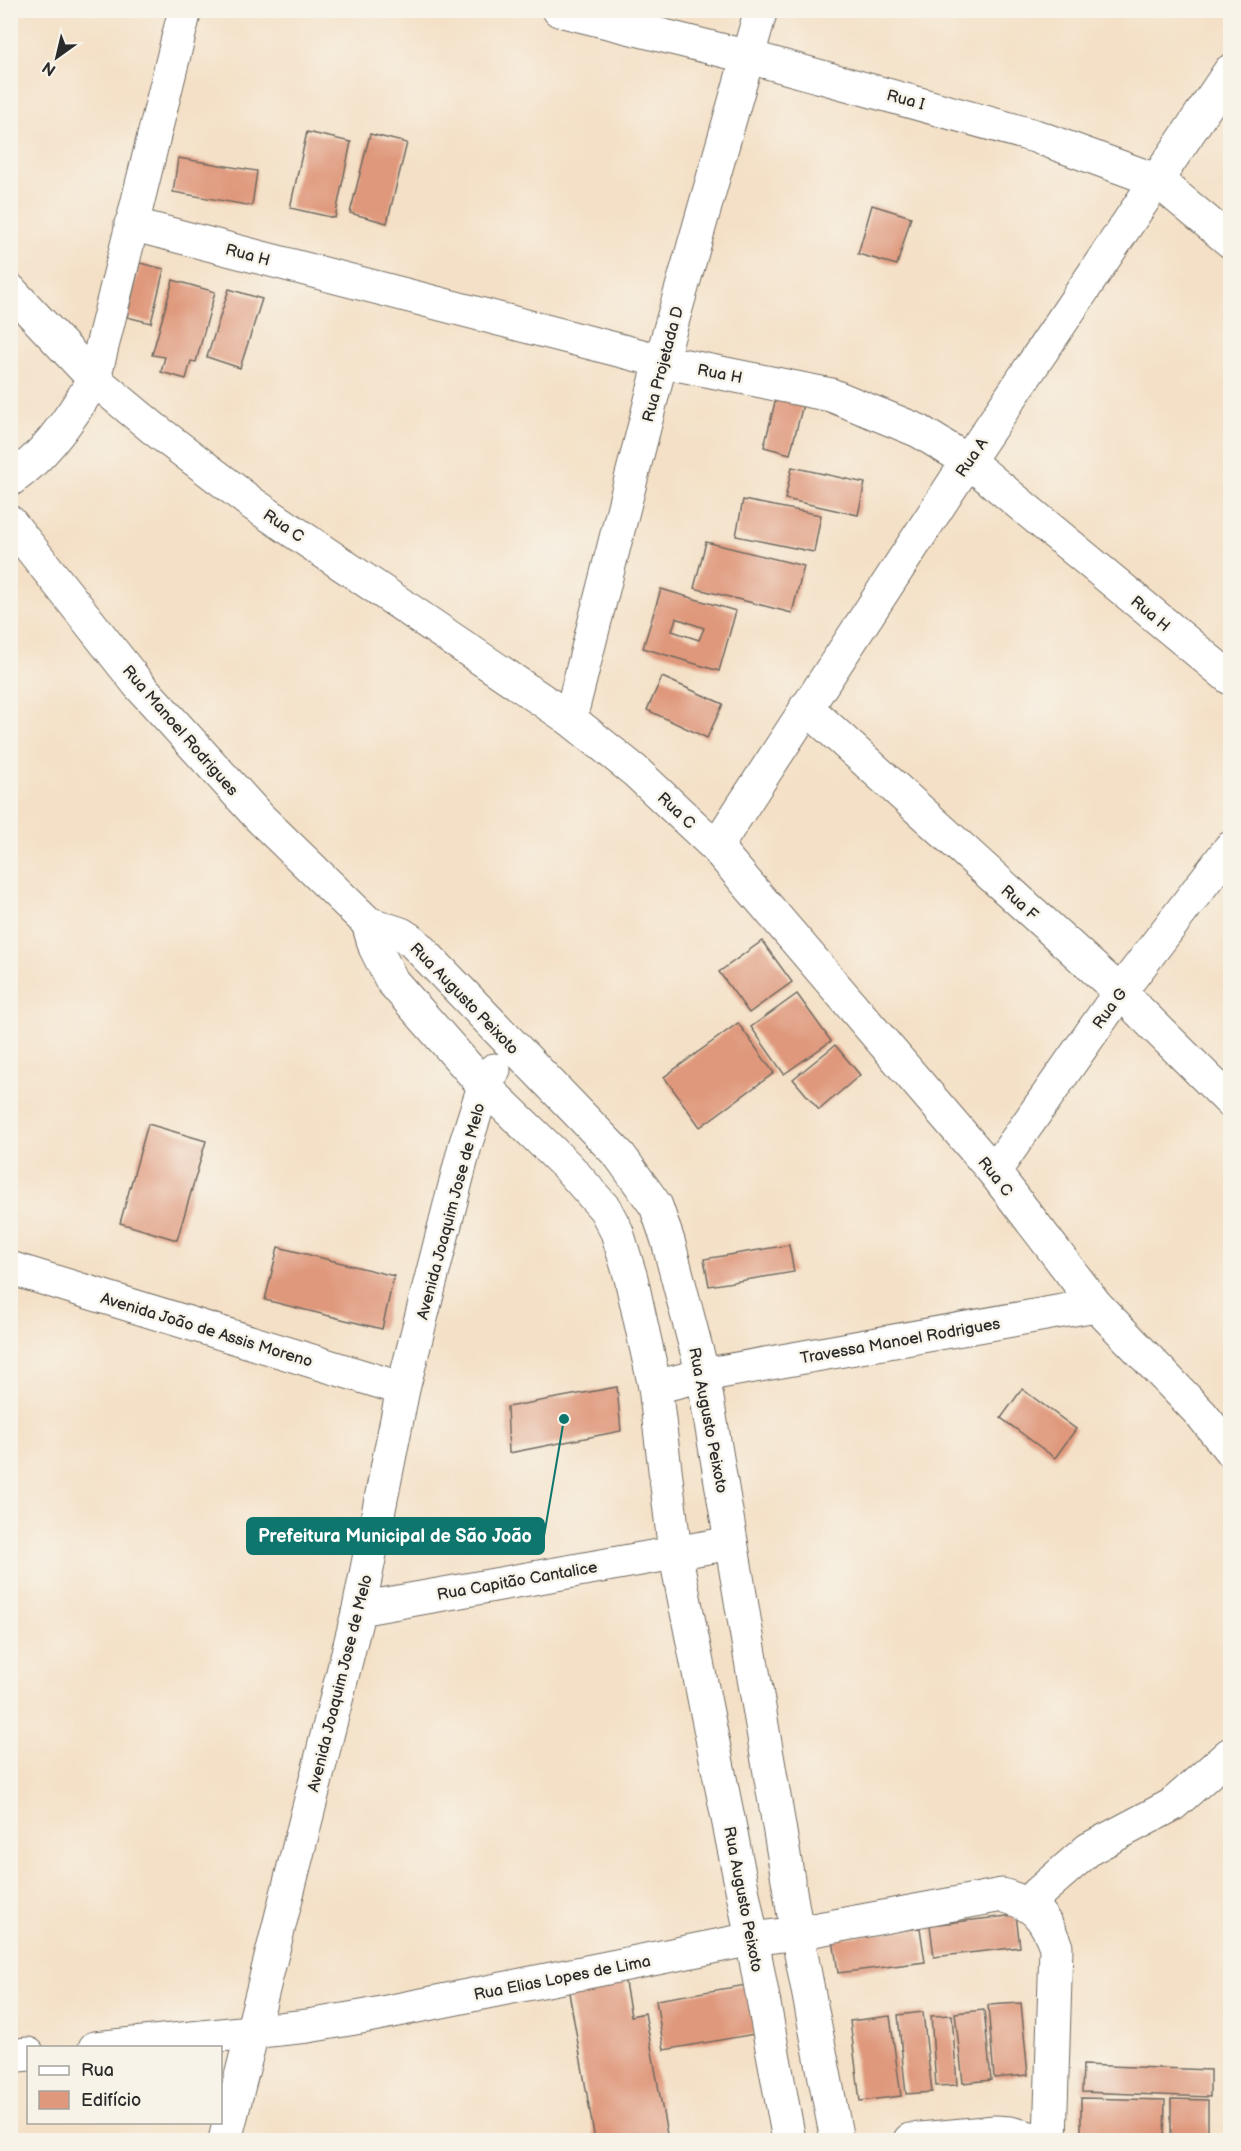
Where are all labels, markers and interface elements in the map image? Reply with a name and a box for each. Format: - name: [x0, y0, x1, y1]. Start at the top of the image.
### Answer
- north arrow: [27, 27, 87, 87]
- text: N: [39, 57, 60, 79]
- street label: Rua I: [884, 86, 927, 115]
- street label: Rua H: [223, 240, 272, 270]
- street label: Rua Projetada D: [639, 304, 688, 424]
- street label: Rua H: [696, 361, 744, 388]
- street label: Rua A: [952, 434, 992, 481]
- street label: Rua C: [259, 506, 307, 547]
- street label: Rua H: [1127, 592, 1174, 636]
- street label: Rua Manoel Rodrigues: [118, 662, 242, 800]
- street label: Rua C: [653, 789, 699, 833]
- street label: Rua F: [997, 882, 1042, 925]
- street label: Rua Augusto Peixoto: [406, 939, 522, 1059]
- street label: Rua G: [1089, 985, 1131, 1033]
- street label: Avenida Joaquim Jose de Melo: [413, 1101, 490, 1322]
- street label: Rua C: [973, 1153, 1016, 1200]
- street label: Avenida João de Assis Moreno: [98, 1289, 315, 1372]
- street label: Travessa Manoel Rodrigues: [799, 1315, 1002, 1368]
- street label: Rua Augusto Peixoto: [684, 1346, 731, 1495]
- callout: Prefeitura Municipal de São João: [247, 1518, 544, 1554]
- text: Prefeitura Municipal de São João: [258, 1526, 532, 1547]
- street label: Rua Capitão Cantalice: [436, 1558, 599, 1605]
- street label: Avenida Joaquim Jose de Melo: [304, 1573, 377, 1794]
- street label: Rua Augusto Peixoto: [719, 1825, 766, 1974]
- street label: Rua Elias Lopes de Lima: [472, 1952, 652, 2005]
- legend: [27, 2046, 222, 2124]
- text: Rua: [81, 2060, 114, 2081]
- text: Edifício: [81, 2090, 141, 2111]

